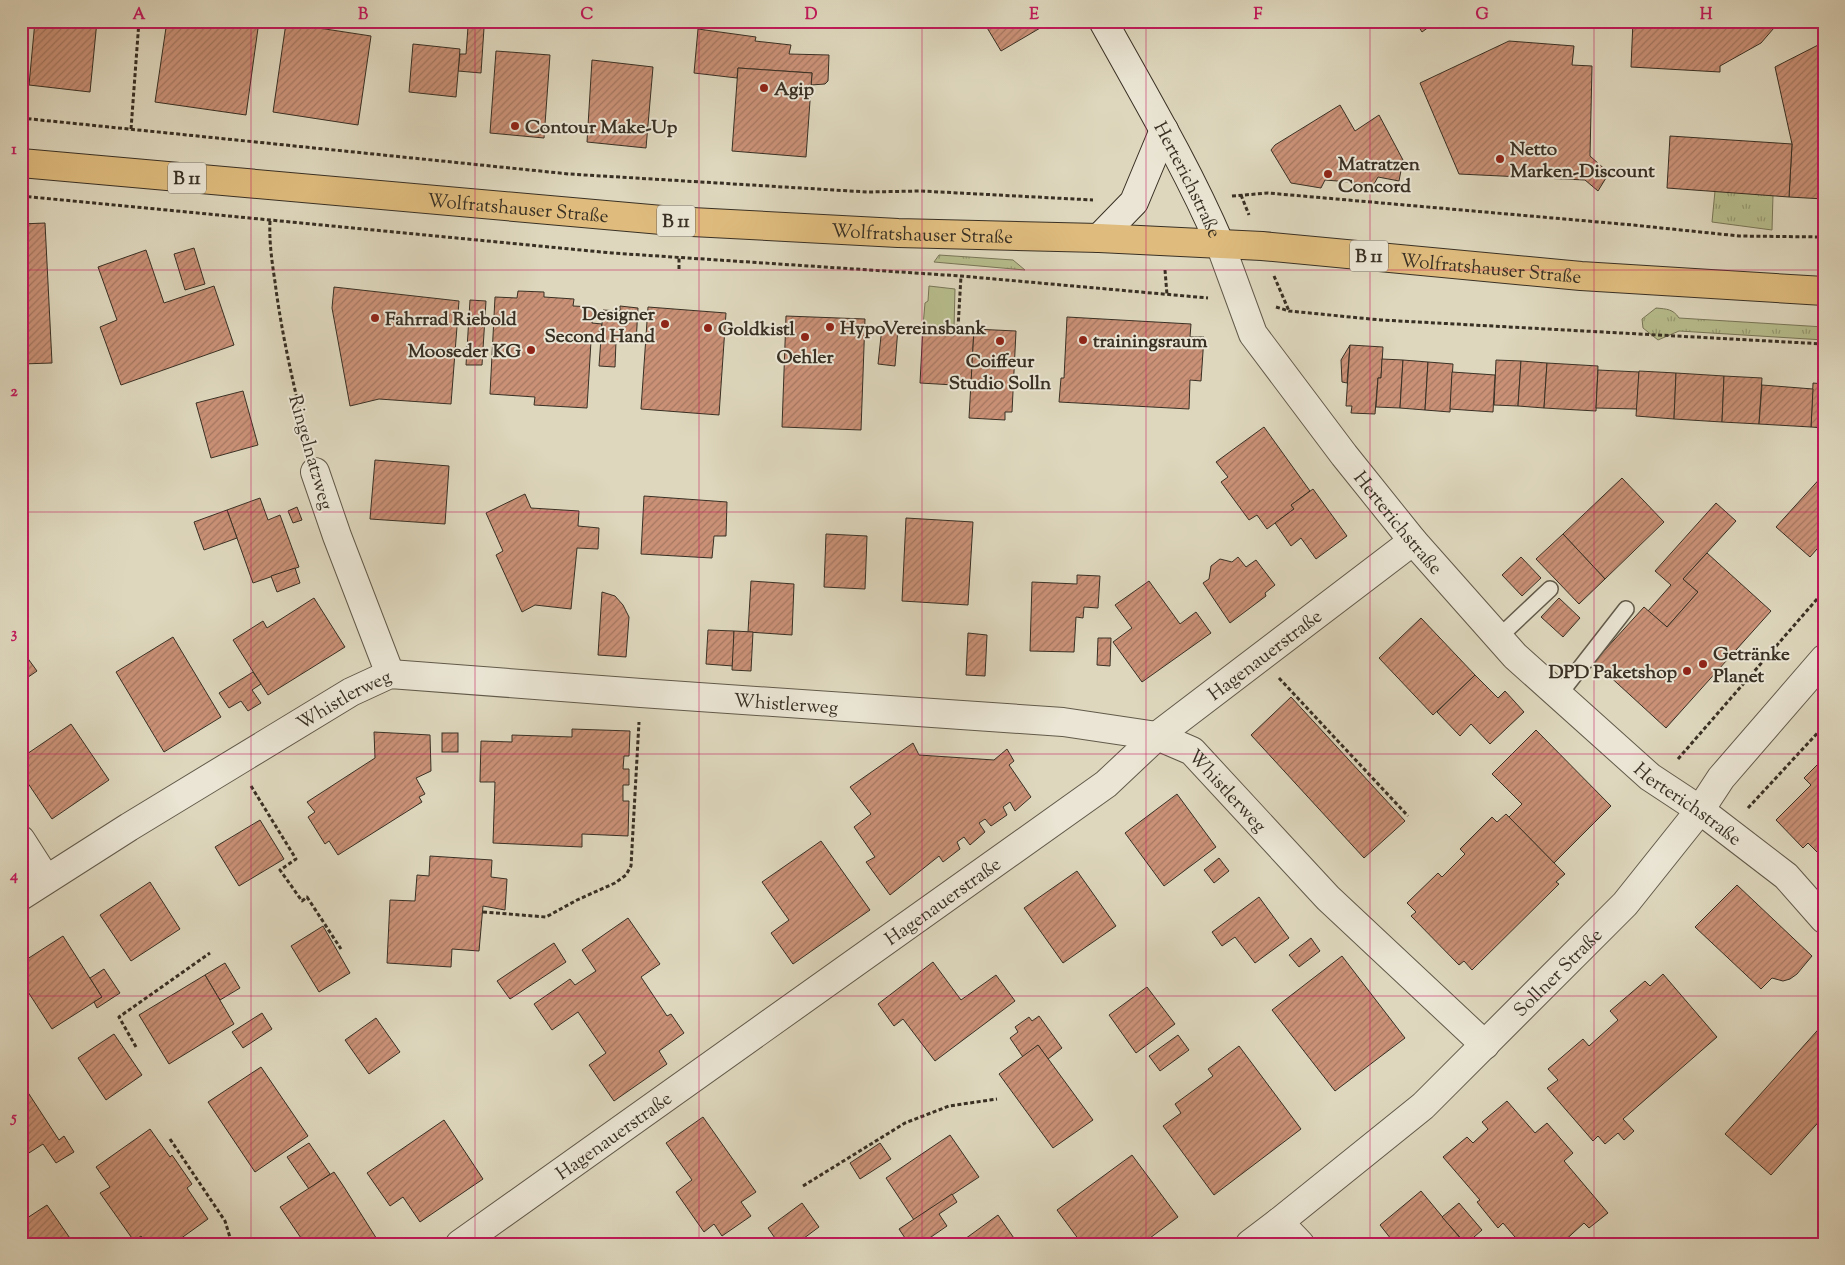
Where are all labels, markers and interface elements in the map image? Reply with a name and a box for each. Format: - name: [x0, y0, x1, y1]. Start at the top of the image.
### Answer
- text: A: [133, 4, 146, 27]
- text: B: [358, 4, 368, 27]
- text: C: [581, 4, 594, 27]
- text: D: [805, 4, 818, 27]
- text: E: [1029, 4, 1039, 27]
- text: F: [1254, 4, 1263, 27]
- text: G: [1475, 4, 1489, 27]
- text: H: [1700, 4, 1713, 27]
- place label: Agip: [774, 77, 815, 104]
- marker: Agip: [758, 82, 770, 94]
- place label: Contour Make-Up: [525, 115, 678, 142]
- street label: Herterichstraße: [1146, 117, 1227, 243]
- marker: Contour Make-Up: [509, 120, 521, 132]
- place label: Netto Marken-Discount: [1510, 137, 1655, 186]
- text: 1: [11, 139, 17, 162]
- place label: Matratzen Concord: [1338, 152, 1421, 201]
- marker: Netto Marken-Discount: [1494, 153, 1506, 165]
- road number: B 11: [168, 162, 206, 194]
- marker: Matratzen Concord: [1322, 168, 1334, 180]
- street label: Wolfratshauser Straße: [426, 188, 610, 231]
- road number: B 11: [657, 206, 695, 237]
- street label: Wolfratshauser Straße: [830, 218, 1013, 252]
- road number: B 11: [1350, 240, 1388, 272]
- street label: Wolfratshauser Straße: [1399, 248, 1583, 292]
- place label: Designer Second Hand: [544, 302, 656, 351]
- place label: Fahrrad Riebold: [385, 307, 517, 334]
- marker: Fahrrad Riebold: [369, 312, 381, 324]
- place label: HypoVereinsbank: [840, 316, 987, 343]
- place label: Goldkistl: [718, 317, 796, 344]
- marker: Designer Second Hand: [659, 318, 671, 330]
- marker: HypoVereinsbank: [824, 321, 836, 333]
- marker: Goldkistl: [702, 322, 714, 334]
- place label: trainingsraum: [1093, 329, 1208, 356]
- marker: Oehler: [799, 331, 811, 343]
- marker: trainingsraum: [1077, 334, 1089, 346]
- marker: Coiffeur Studio Solln: [994, 335, 1006, 347]
- place label: Mooseder KG: [408, 339, 521, 366]
- marker: Mooseder KG: [525, 344, 537, 356]
- place label: Oehler: [776, 345, 834, 372]
- place label: Coiffeur Studio Solln: [949, 349, 1052, 398]
- text: 2: [10, 381, 18, 404]
- street label: Ringelnatzweg: [280, 392, 339, 513]
- street label: Herterichstraße: [1346, 466, 1448, 582]
- street label: Hagenauerstraße: [1203, 604, 1329, 708]
- text: 3: [11, 623, 18, 646]
- place label: Getränke Planet: [1713, 642, 1790, 691]
- marker: Getränke Planet: [1697, 658, 1709, 670]
- place label: DPD Paketshop: [1549, 660, 1677, 687]
- street label: Whistlerweg: [292, 664, 396, 738]
- marker: DPD Paketshop: [1681, 665, 1693, 677]
- street label: Whistlerweg: [733, 688, 839, 723]
- street label: Whistlerweg: [1181, 744, 1272, 839]
- street label: Herterichstraße: [1627, 757, 1747, 853]
- street label: Hagenauerstraße: [880, 852, 1007, 953]
- text: 4: [9, 865, 18, 888]
- street label: Sollner Straße: [1508, 923, 1610, 1024]
- street label: Hagenauerstraße: [551, 1086, 678, 1188]
- text: 5: [9, 1107, 17, 1130]

